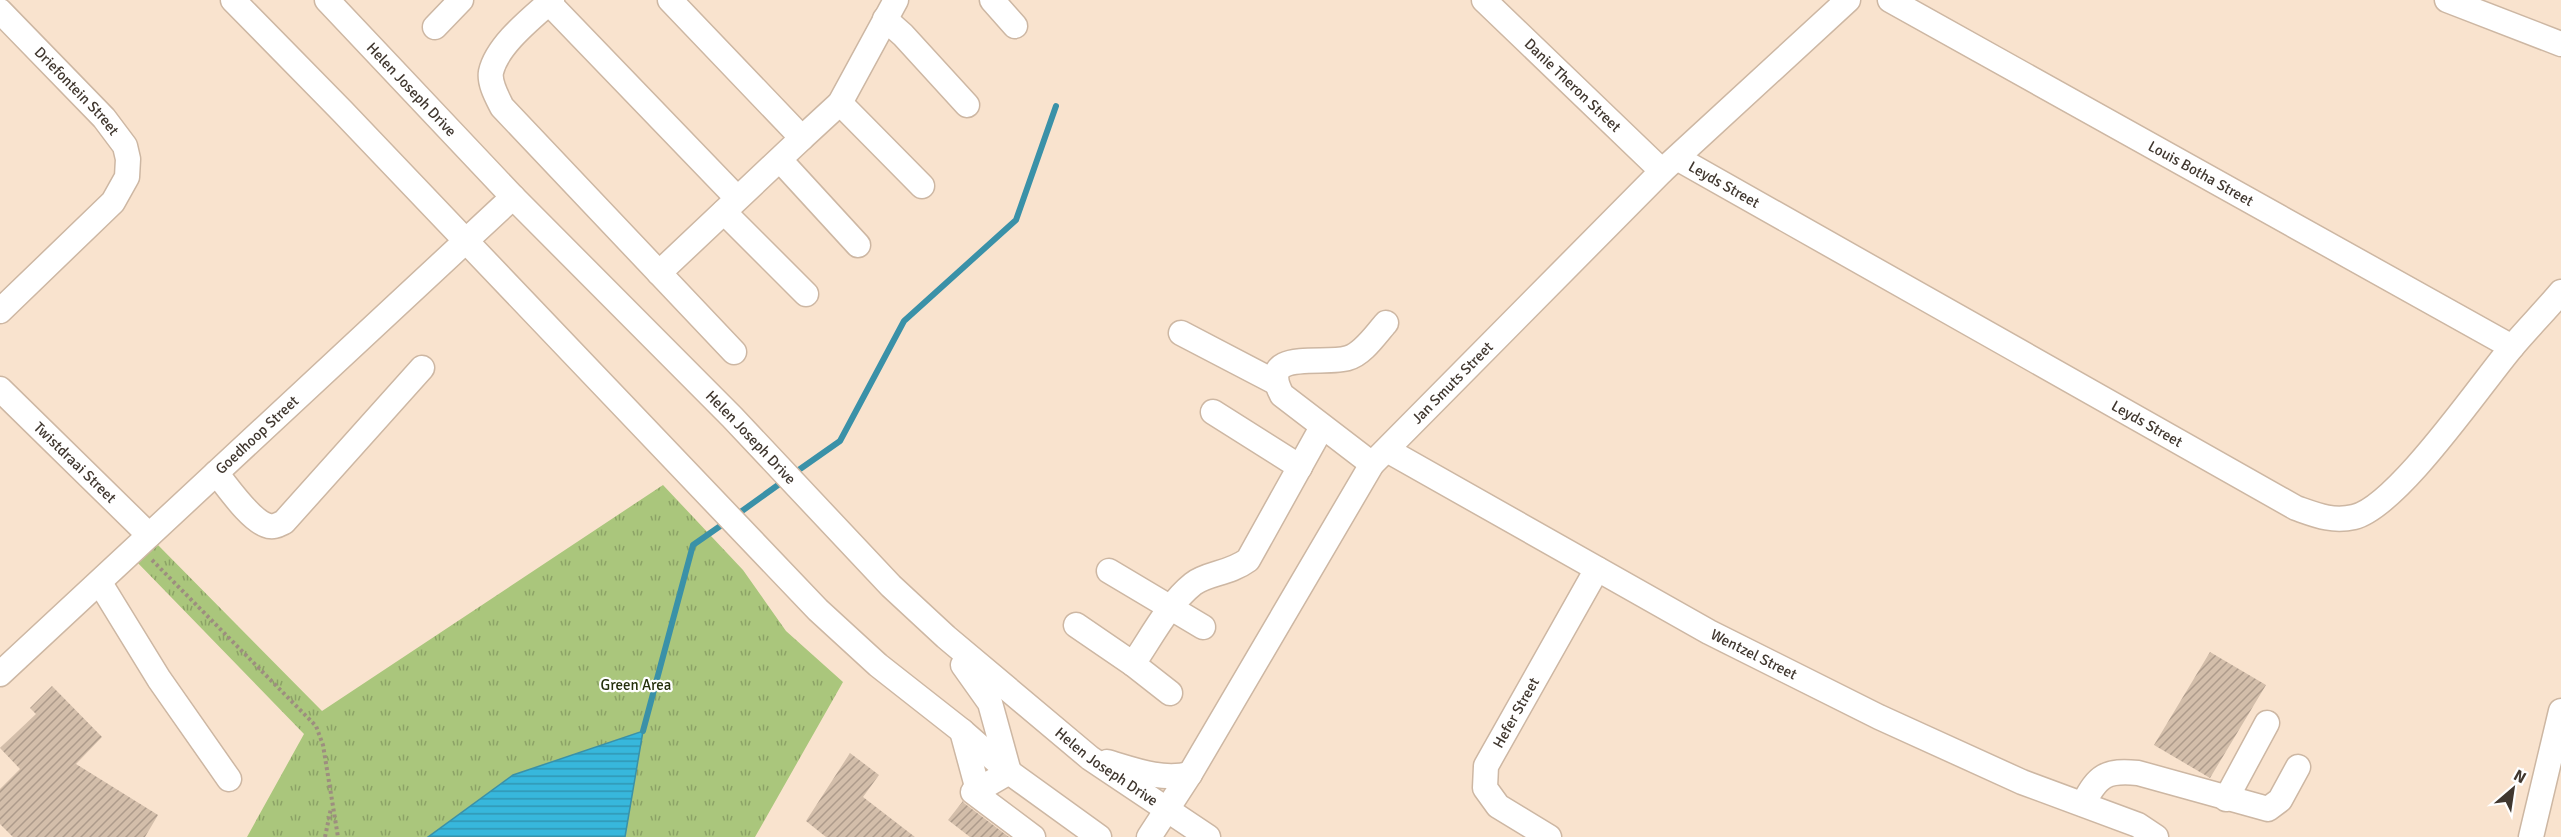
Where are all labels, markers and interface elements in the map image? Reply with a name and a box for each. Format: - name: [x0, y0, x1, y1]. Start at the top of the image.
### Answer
- street label: Danie Theron Street: [1521, 35, 1625, 136]
- street label: Helen Joseph Drive: [363, 39, 460, 140]
- street label: Driefontein Street: [31, 43, 123, 139]
- street label: Louis Botha Street: [2145, 137, 2257, 210]
- street label: Leyds Street: [1685, 157, 1763, 212]
- street label: Jan Smuts Street: [1408, 338, 1497, 428]
- street label: Helen Joseph Drive: [702, 387, 799, 488]
- street label: Goedhoop Street: [212, 392, 302, 478]
- street label: Leyds Street: [2108, 397, 2186, 451]
- street label: Twistdraai Street: [30, 418, 120, 507]
- street label: Wentzel Street: [1708, 625, 1800, 684]
- street label: Hefer Street: [1489, 674, 1543, 751]
- park label: Green Area: [601, 676, 671, 694]
- street label: Helen Joseph Drive: [1051, 724, 1161, 810]
- north arrow: [2483, 759, 2543, 819]
- text: N: [2510, 765, 2530, 788]

